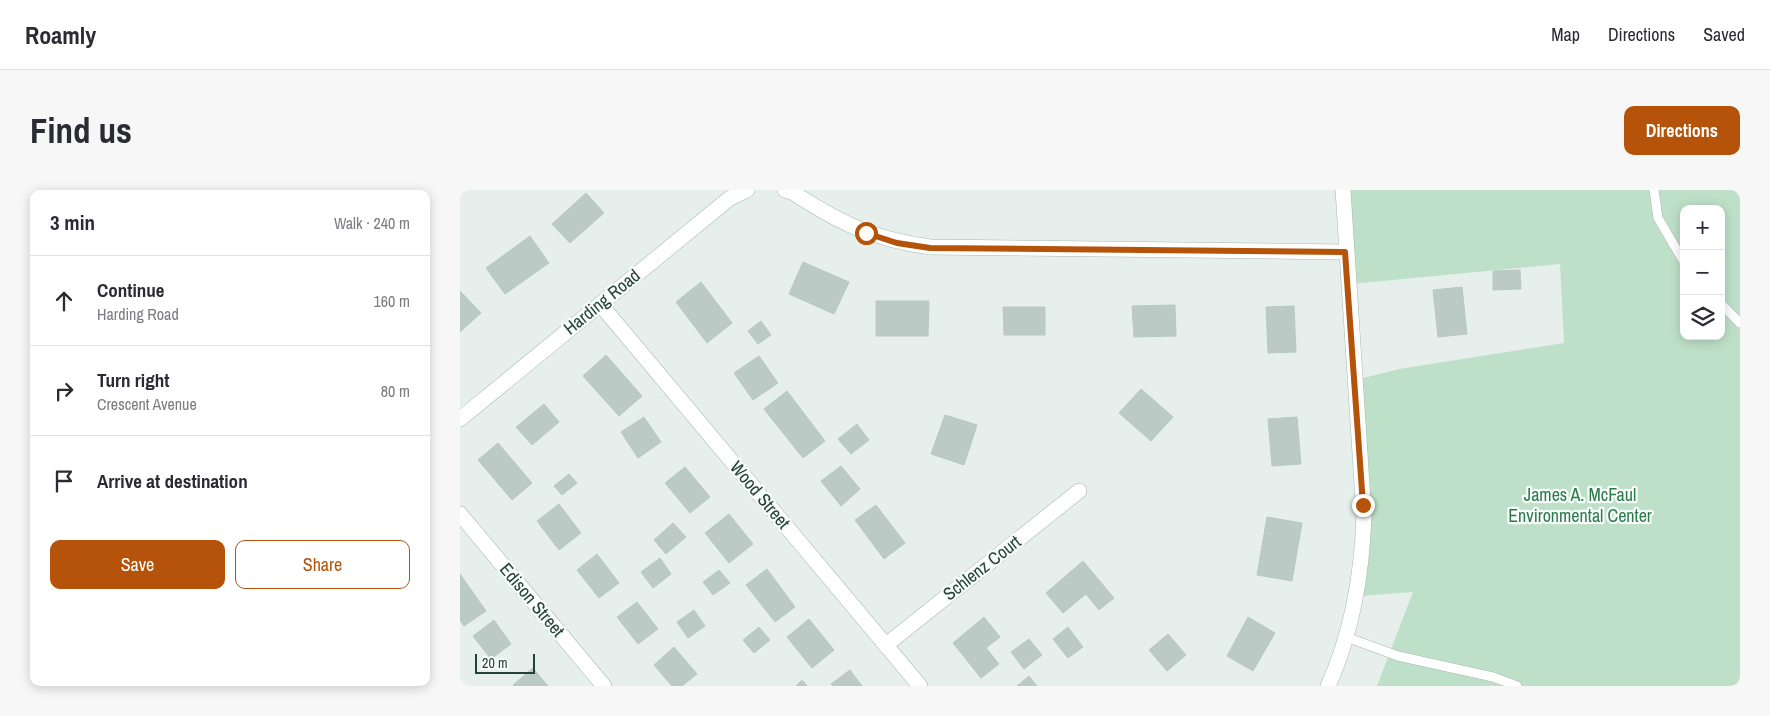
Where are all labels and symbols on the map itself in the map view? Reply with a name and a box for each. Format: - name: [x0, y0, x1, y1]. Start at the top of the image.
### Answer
- route start: [855, 222, 878, 245]
- street label: Harding Road: [558, 263, 645, 340]
- street label: Wood Street: [725, 455, 796, 534]
- park label: James A. McFaul Environmental Center: [1508, 482, 1652, 528]
- route end: [1352, 494, 1375, 517]
- street label: Schlenz Court: [937, 529, 1026, 606]
- street label: Edison Street: [494, 557, 571, 642]
- scale bar: [475, 651, 535, 674]

